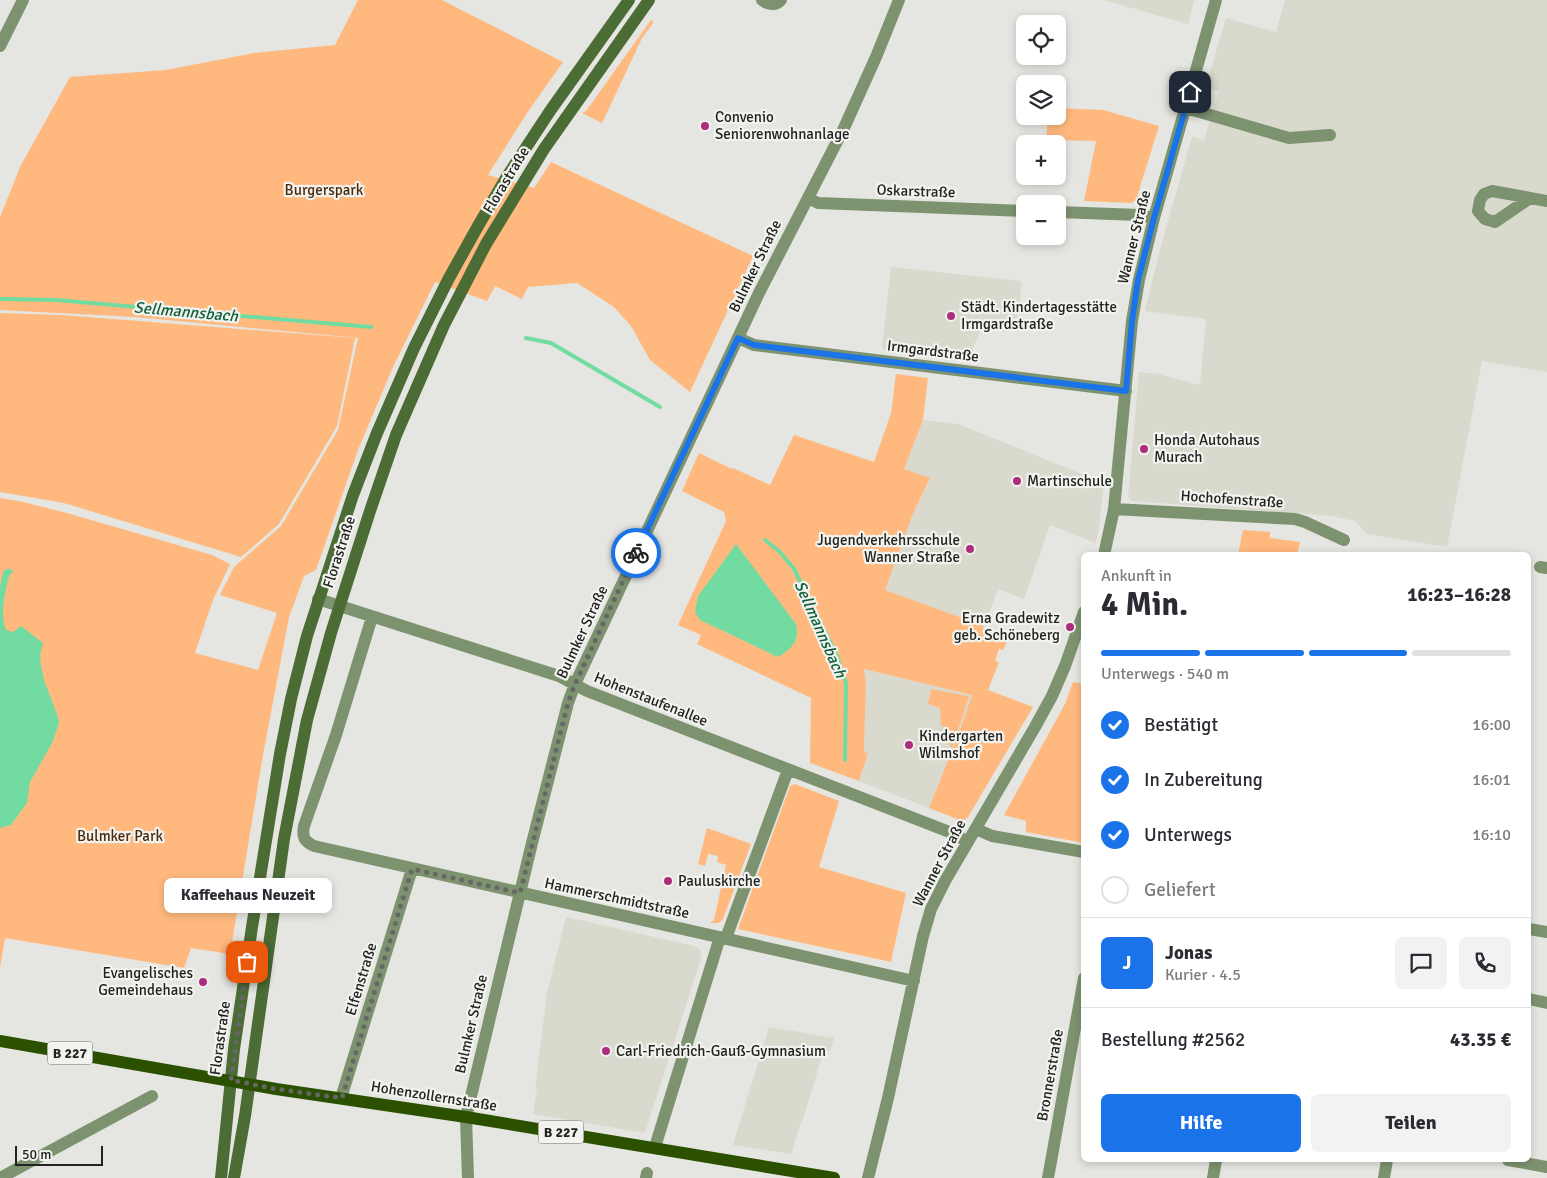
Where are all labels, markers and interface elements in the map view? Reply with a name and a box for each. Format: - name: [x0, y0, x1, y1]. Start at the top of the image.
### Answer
- map controls: [1016, 15, 1066, 245]
- button: locate: [1016, 15, 1066, 65]
- pin: [1169, 71, 1211, 113]
- button: layers: [1016, 75, 1066, 125]
- icon: home: [1176, 78, 1204, 106]
- place label: Convenio Seniorenwohnanlage: [715, 108, 850, 143]
- marker: Convenio Seniorenwohnanlage: [699, 120, 711, 132]
- button: +: [1016, 135, 1066, 185]
- street label: Florastraße: [479, 143, 533, 217]
- park label: Burgerspark: [285, 181, 364, 199]
- street label: Oskarstraße: [876, 181, 956, 201]
- street label: Wanner Straße: [1114, 188, 1154, 286]
- button: −: [1016, 195, 1066, 245]
- street label: Bulmker Straße: [725, 217, 785, 315]
- water label: Sellmannsbach: [133, 297, 240, 327]
- place label: Städt. Kindertagesstätte Irmgardstraße: [961, 298, 1117, 333]
- marker: Städt. Kindertagesstätte Irmgardstraße: [945, 310, 957, 322]
- street label: Irmgardstraße: [886, 336, 980, 366]
- place label: Honda Autohaus Murach: [1154, 431, 1260, 466]
- marker: Honda Autohaus Murach: [1138, 443, 1150, 455]
- place label: Martinschule: [1027, 472, 1112, 490]
- marker: Martinschule: [1011, 475, 1023, 487]
- street label: Hochofenstraße: [1180, 486, 1284, 512]
- street label: Florastraße: [319, 514, 359, 590]
- courier: [611, 528, 661, 578]
- place label: Jugendverkehrsschule Wanner Straße: [817, 531, 960, 566]
- icon: bike: [622, 539, 650, 567]
- marker: Jugendverkehrsschule Wanner Straße: [964, 543, 976, 555]
- text: Ankunft in: [1101, 566, 1172, 586]
- water label: Sellmannsbach: [790, 578, 851, 682]
- street label: Bulmker Straße: [553, 583, 611, 681]
- text: 16:23–16:28: [1407, 583, 1511, 607]
- text: 4 Min.: [1101, 585, 1188, 624]
- place label: Erna Gradewitz geb. Schöneberg: [954, 609, 1060, 644]
- marker: Erna Gradewitz geb. Schöneberg: [1064, 621, 1076, 633]
- text: Unterwegs · 540 m: [1101, 664, 1229, 684]
- street label: Hohenstaufenallee: [591, 668, 711, 730]
- icon: check: [1101, 711, 1129, 739]
- text: Bestätigt: [1144, 713, 1218, 737]
- text: 16:00: [1472, 715, 1511, 735]
- place label: Kindergarten Wilmshof: [919, 727, 1003, 762]
- marker: Kindergarten Wilmshof: [903, 739, 915, 751]
- icon: check: [1101, 766, 1129, 794]
- text: In Zubereitung: [1144, 768, 1263, 792]
- text: 16:01: [1472, 770, 1511, 790]
- street label: Wanner Straße: [909, 816, 969, 910]
- icon: check: [1101, 821, 1129, 849]
- text: Unterwegs: [1144, 823, 1232, 847]
- text: 16:10: [1472, 825, 1511, 845]
- park label: Bulmker Park: [77, 827, 163, 845]
- place label: Pauluskirche: [678, 872, 760, 890]
- street label: Hammerschmidtstraße: [543, 874, 691, 922]
- marker: Pauluskirche: [662, 875, 674, 887]
- callout: Kaffeehaus Neuzeit: [163, 877, 331, 912]
- text: Geliefert: [1144, 878, 1216, 902]
- text: Kaffeehaus Neuzeit: [181, 885, 315, 905]
- button: chat: [1395, 937, 1447, 989]
- button: phone: [1459, 937, 1511, 989]
- street label: Elfenstraße: [341, 940, 381, 1018]
- pin: [226, 941, 268, 983]
- text: Jonas: [1165, 941, 1212, 965]
- icon: bag: [233, 948, 261, 976]
- text: J: [1123, 951, 1131, 975]
- place label: Evangelisches Gemeindehaus: [98, 964, 193, 999]
- text: Kurier · 4.5: [1165, 965, 1241, 985]
- street label: Bulmker Straße: [451, 973, 491, 1075]
- marker: Evangelisches Gemeindehaus: [197, 976, 209, 988]
- street label: Florastraße: [206, 1000, 234, 1076]
- street label: Bronnerstraße: [1033, 1028, 1067, 1122]
- text: Bestellung #2562: [1101, 1028, 1245, 1052]
- text: 43.35 €: [1450, 1028, 1511, 1052]
- road number: B 227: [48, 1042, 92, 1064]
- place label: Carl-Friedrich-Gauß-Gymnasium: [616, 1042, 826, 1060]
- marker: Carl-Friedrich-Gauß-Gymnasium: [600, 1045, 612, 1057]
- street label: Hohenzollernstraße: [370, 1077, 498, 1115]
- button: Hilfe: [1101, 1094, 1301, 1152]
- button: Teilen: [1311, 1094, 1511, 1152]
- road number: B 227: [538, 1120, 584, 1144]
- scale bar: [15, 1143, 102, 1166]
- text: 50 m: [22, 1146, 51, 1163]

